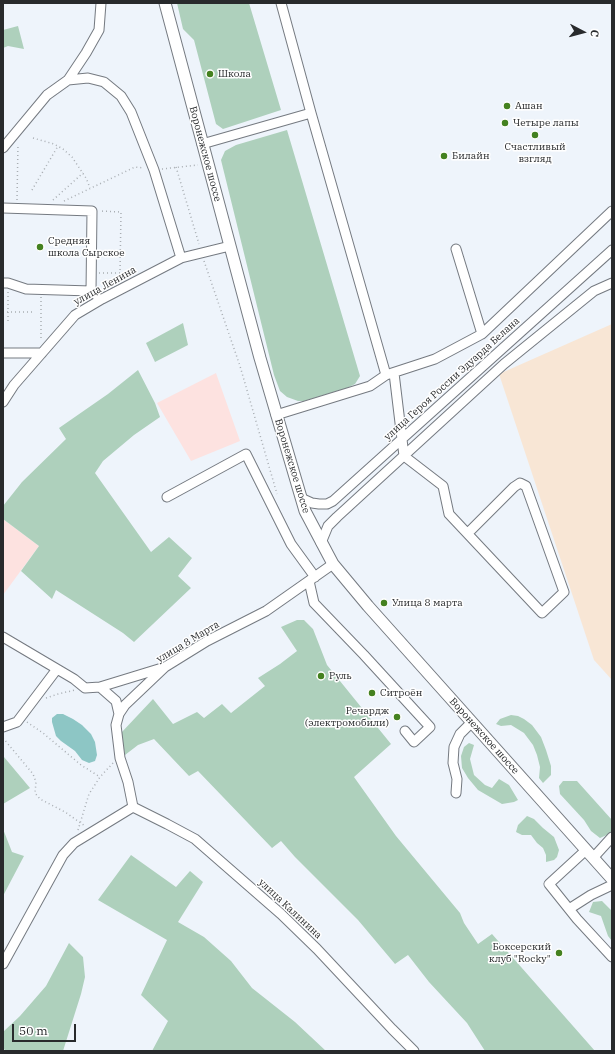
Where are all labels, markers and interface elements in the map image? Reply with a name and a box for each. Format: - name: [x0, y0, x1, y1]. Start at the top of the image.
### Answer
- north arrow: [563, 12, 603, 52]
- text: С: [588, 29, 602, 38]
- place label: Школа: [218, 68, 251, 80]
- marker: Школа: [205, 69, 215, 79]
- place label: Ашан: [515, 100, 543, 112]
- marker: Ашан: [502, 101, 512, 111]
- street label: Воронежское шоссе: [187, 105, 223, 203]
- place label: Четыре лапы: [513, 117, 579, 129]
- marker: Четыре лапы: [500, 118, 510, 128]
- marker: Счастливый взгляд: [530, 130, 540, 140]
- place label: Счастливый взгляд: [504, 141, 566, 164]
- place label: Билайн: [452, 150, 489, 162]
- marker: Билайн: [439, 151, 449, 161]
- place label: Средняя школа Сырское: [48, 235, 125, 258]
- marker: Средняя школа Сырское: [35, 242, 45, 252]
- street label: улица Ленина: [72, 264, 138, 308]
- street label: улица Героя России Эдуарда Белана: [382, 315, 522, 443]
- street label: Воронежское шоссе: [272, 417, 312, 515]
- place label: Улица 8 марта: [392, 597, 463, 609]
- marker: Улица 8 марта: [379, 598, 389, 608]
- street label: улица 8 Марта: [154, 618, 222, 666]
- place label: Руль: [329, 670, 352, 682]
- marker: Руль: [316, 671, 326, 681]
- place label: Ситроён: [380, 687, 422, 699]
- marker: Ситроён: [367, 688, 377, 698]
- street label: Воронежское шоссе: [447, 696, 521, 776]
- place label: Речардж (электромобили): [305, 705, 389, 728]
- marker: Речардж (электромобили): [392, 712, 402, 722]
- street label: улица Калинина: [256, 877, 324, 941]
- place label: Боксерский клуб "Rocky": [489, 941, 551, 964]
- marker: Боксерский клуб "Rocky": [554, 948, 564, 958]
- scale bar: [14, 1016, 78, 1042]
- text: 50 m: [19, 1023, 48, 1038]

